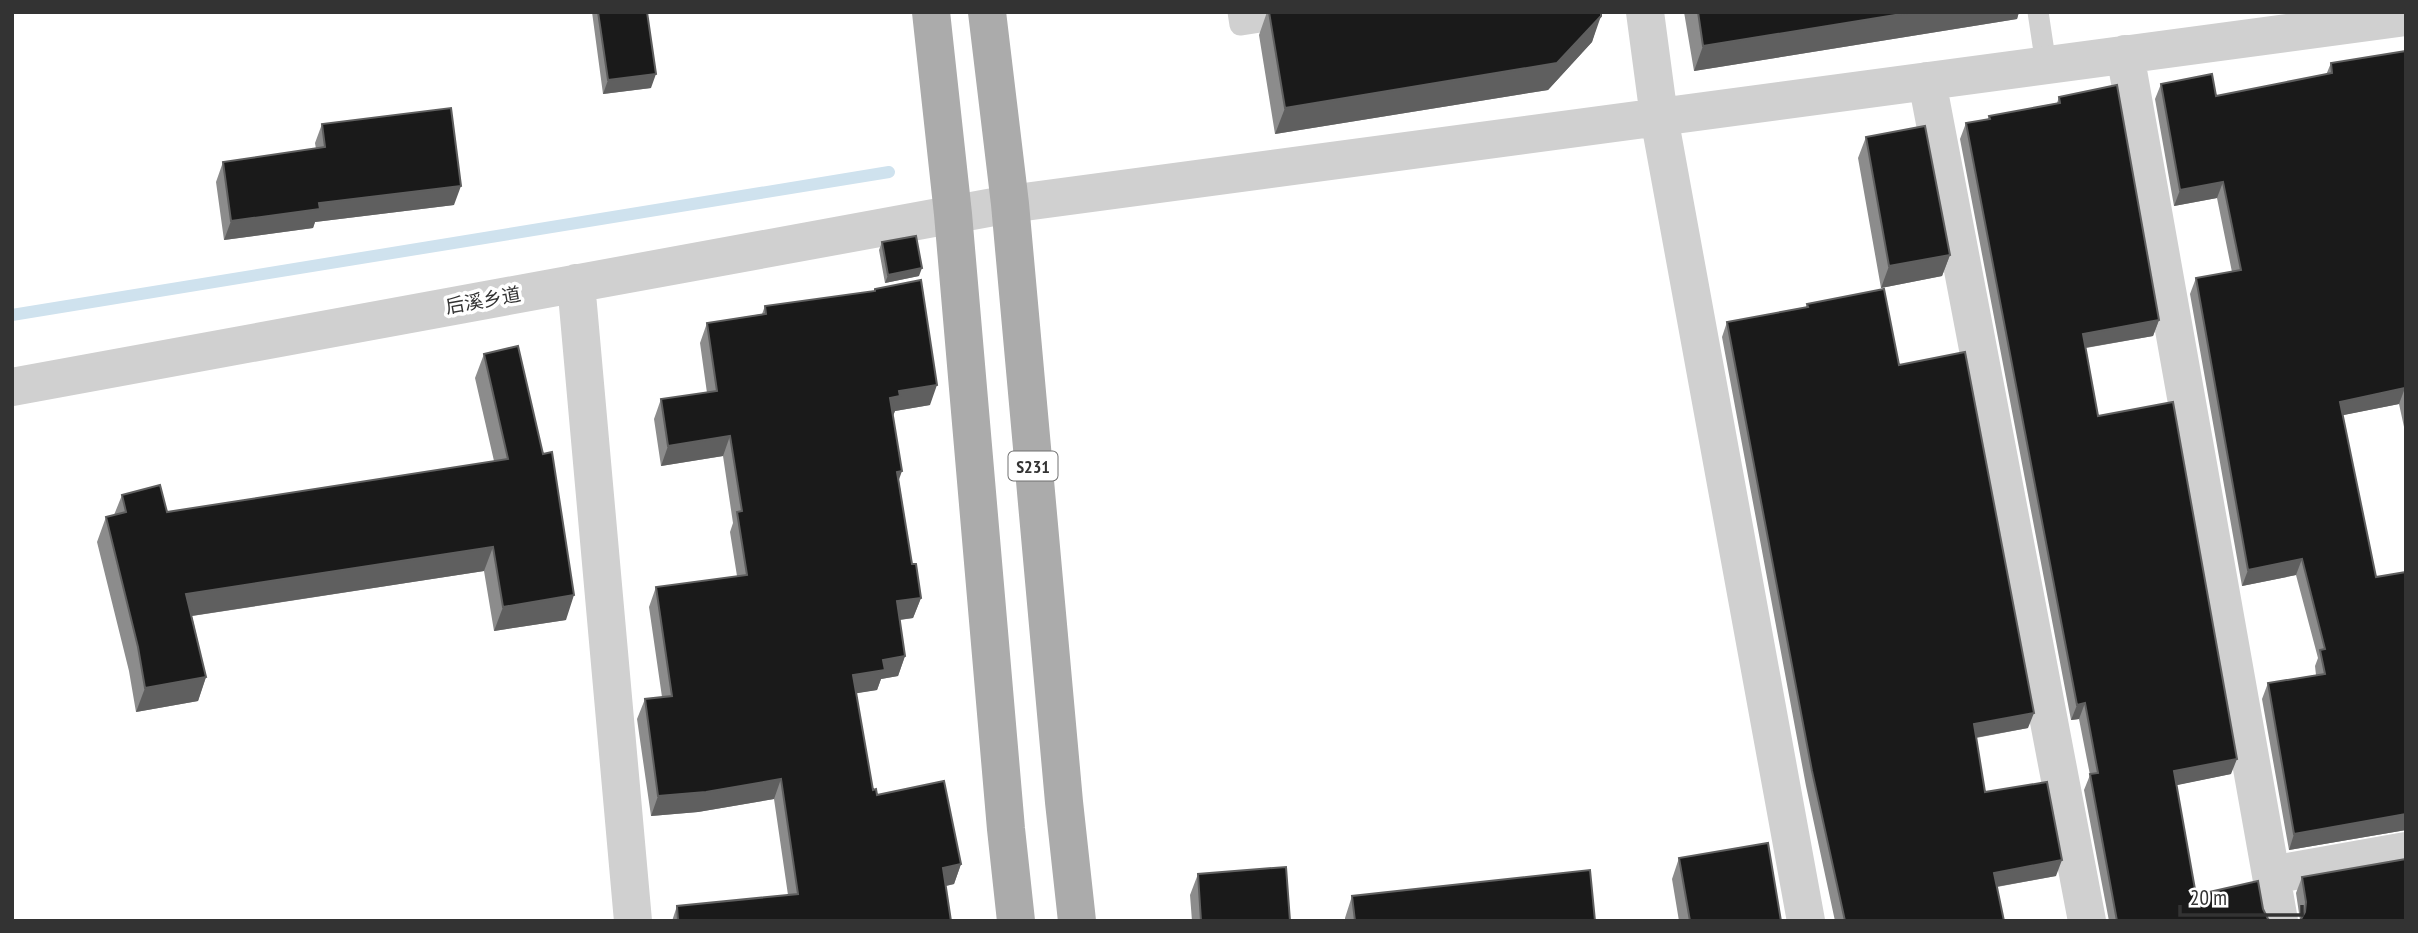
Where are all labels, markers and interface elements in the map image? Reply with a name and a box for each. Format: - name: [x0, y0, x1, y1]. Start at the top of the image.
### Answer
- street label: 后溪乡道: [443, 282, 523, 318]
- road number: S231: [1009, 452, 1058, 480]
- scale bar: [2180, 874, 2302, 918]
- text: 20 m: [2190, 884, 2227, 911]

